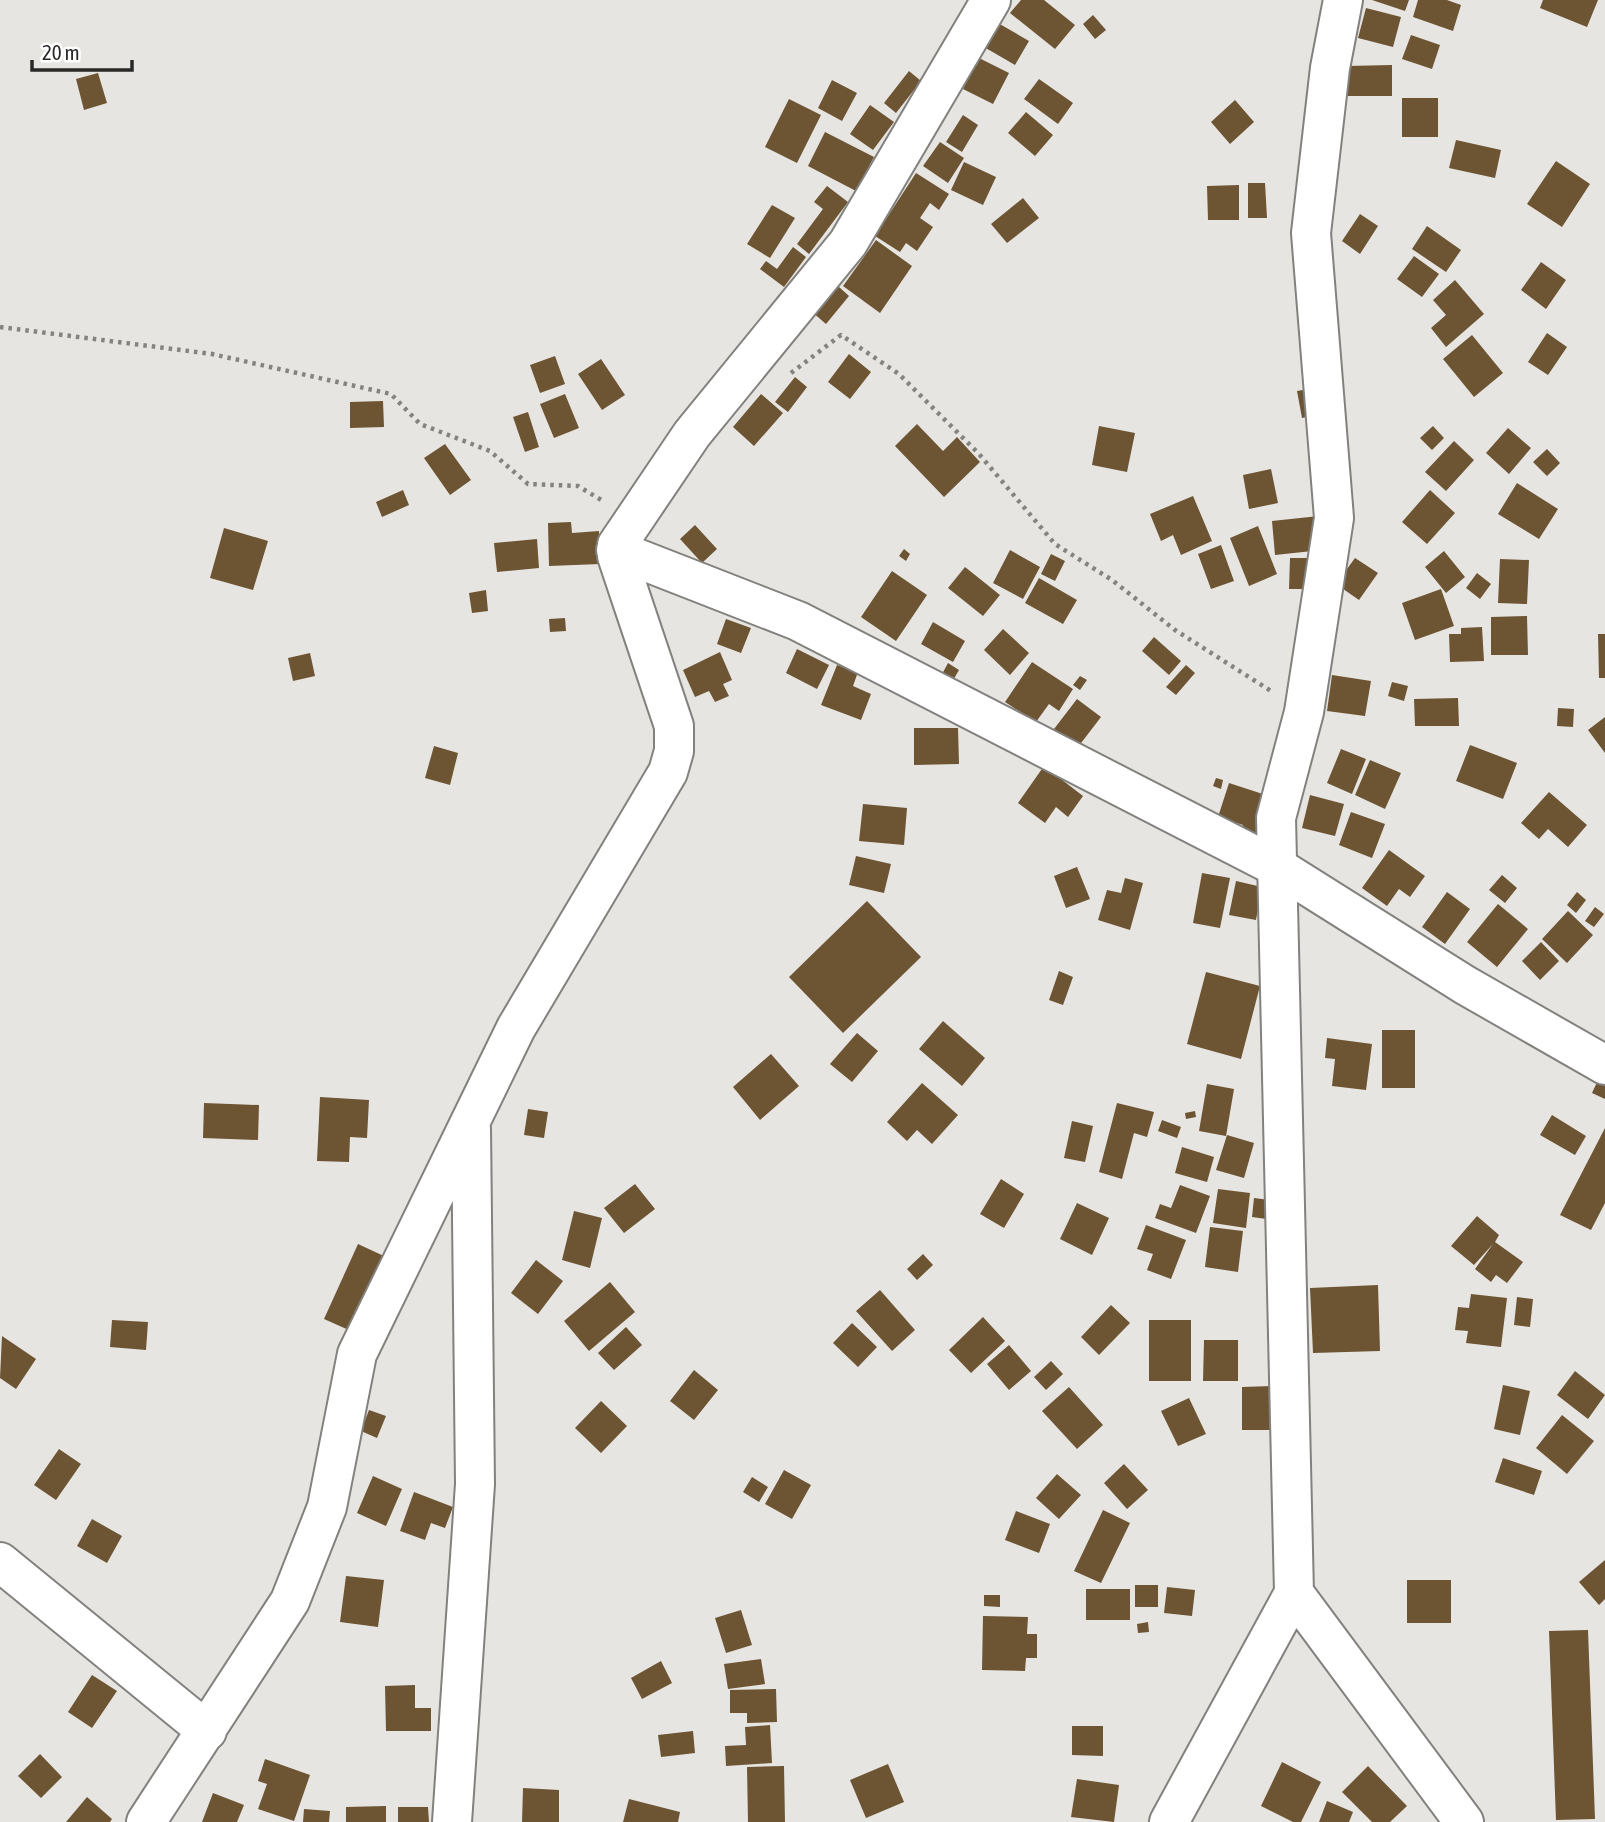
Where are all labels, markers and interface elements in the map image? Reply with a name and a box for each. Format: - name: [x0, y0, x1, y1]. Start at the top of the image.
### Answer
- scale bar: [32, 28, 131, 72]
- text: 20 m: [42, 40, 80, 64]

